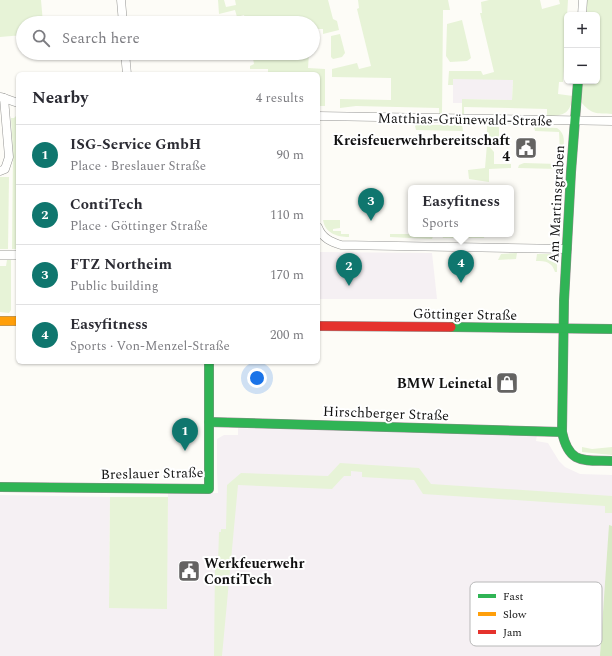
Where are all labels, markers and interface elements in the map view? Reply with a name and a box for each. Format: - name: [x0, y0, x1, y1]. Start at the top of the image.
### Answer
- map controls: [564, 12, 600, 84]
- button: +: [564, 12, 600, 48]
- search box: [16, 16, 320, 60]
- icon: search: [30, 27, 52, 49]
- text: Search here: [62, 27, 140, 50]
- button: −: [564, 48, 600, 84]
- text: Nearby: [32, 85, 88, 111]
- text: 4 results: [256, 88, 304, 108]
- street label: Matthias-Grünewald-Straße: [377, 107, 553, 132]
- place label: Kreisfeuerwehrbereitschaft 4: [333, 130, 510, 167]
- text: ISG-Service GmbH: [70, 133, 201, 156]
- public building icon: Kreisfeuerwehrbereitschaft 4: [513, 135, 539, 161]
- text: 1: [41, 145, 49, 165]
- text: 90 m: [277, 145, 304, 165]
- street label: Am Martinsgraben: [543, 145, 570, 264]
- text: Place · Breslauer Straße: [70, 156, 206, 176]
- popup: [408, 185, 514, 237]
- pin: 3: [358, 188, 384, 221]
- text: Easyfitness: [422, 190, 500, 213]
- text: ContiTech: [70, 193, 143, 216]
- text: 2: [41, 205, 49, 225]
- text: 110 m: [270, 205, 304, 225]
- text: Sports: [422, 213, 459, 233]
- text: Place · Göttinger Straße: [70, 216, 208, 236]
- pin: 4: [448, 250, 474, 283]
- text: FTZ Northeim: [70, 253, 172, 276]
- pin: 2: [336, 253, 362, 286]
- text: 3: [41, 265, 49, 285]
- text: 170 m: [270, 265, 304, 285]
- text: Public building: [70, 276, 159, 296]
- street label: Göttinger Straße: [413, 303, 518, 326]
- text: Easyfitness: [70, 313, 148, 336]
- text: 4: [41, 325, 49, 345]
- text: 200 m: [270, 325, 304, 345]
- text: Sports · Von-Menzel-Straße: [70, 336, 230, 356]
- your location: [247, 368, 267, 388]
- shop icon: BMW Leinetal: [494, 370, 520, 396]
- place label: BMW Leinetal: [397, 373, 492, 394]
- street label: Hirschberger Straße: [323, 401, 450, 426]
- pin: 1: [172, 418, 198, 451]
- street label: Breslauer Straße: [100, 462, 204, 485]
- place label: Werkfeuerwehr ContiTech: [204, 553, 304, 590]
- public building icon: Werkfeuerwehr ContiTech: [176, 558, 202, 584]
- legend: [470, 582, 602, 646]
- text: Fast: [503, 588, 524, 605]
- text: Slow: [503, 606, 527, 623]
- text: Jam: [503, 624, 522, 641]

